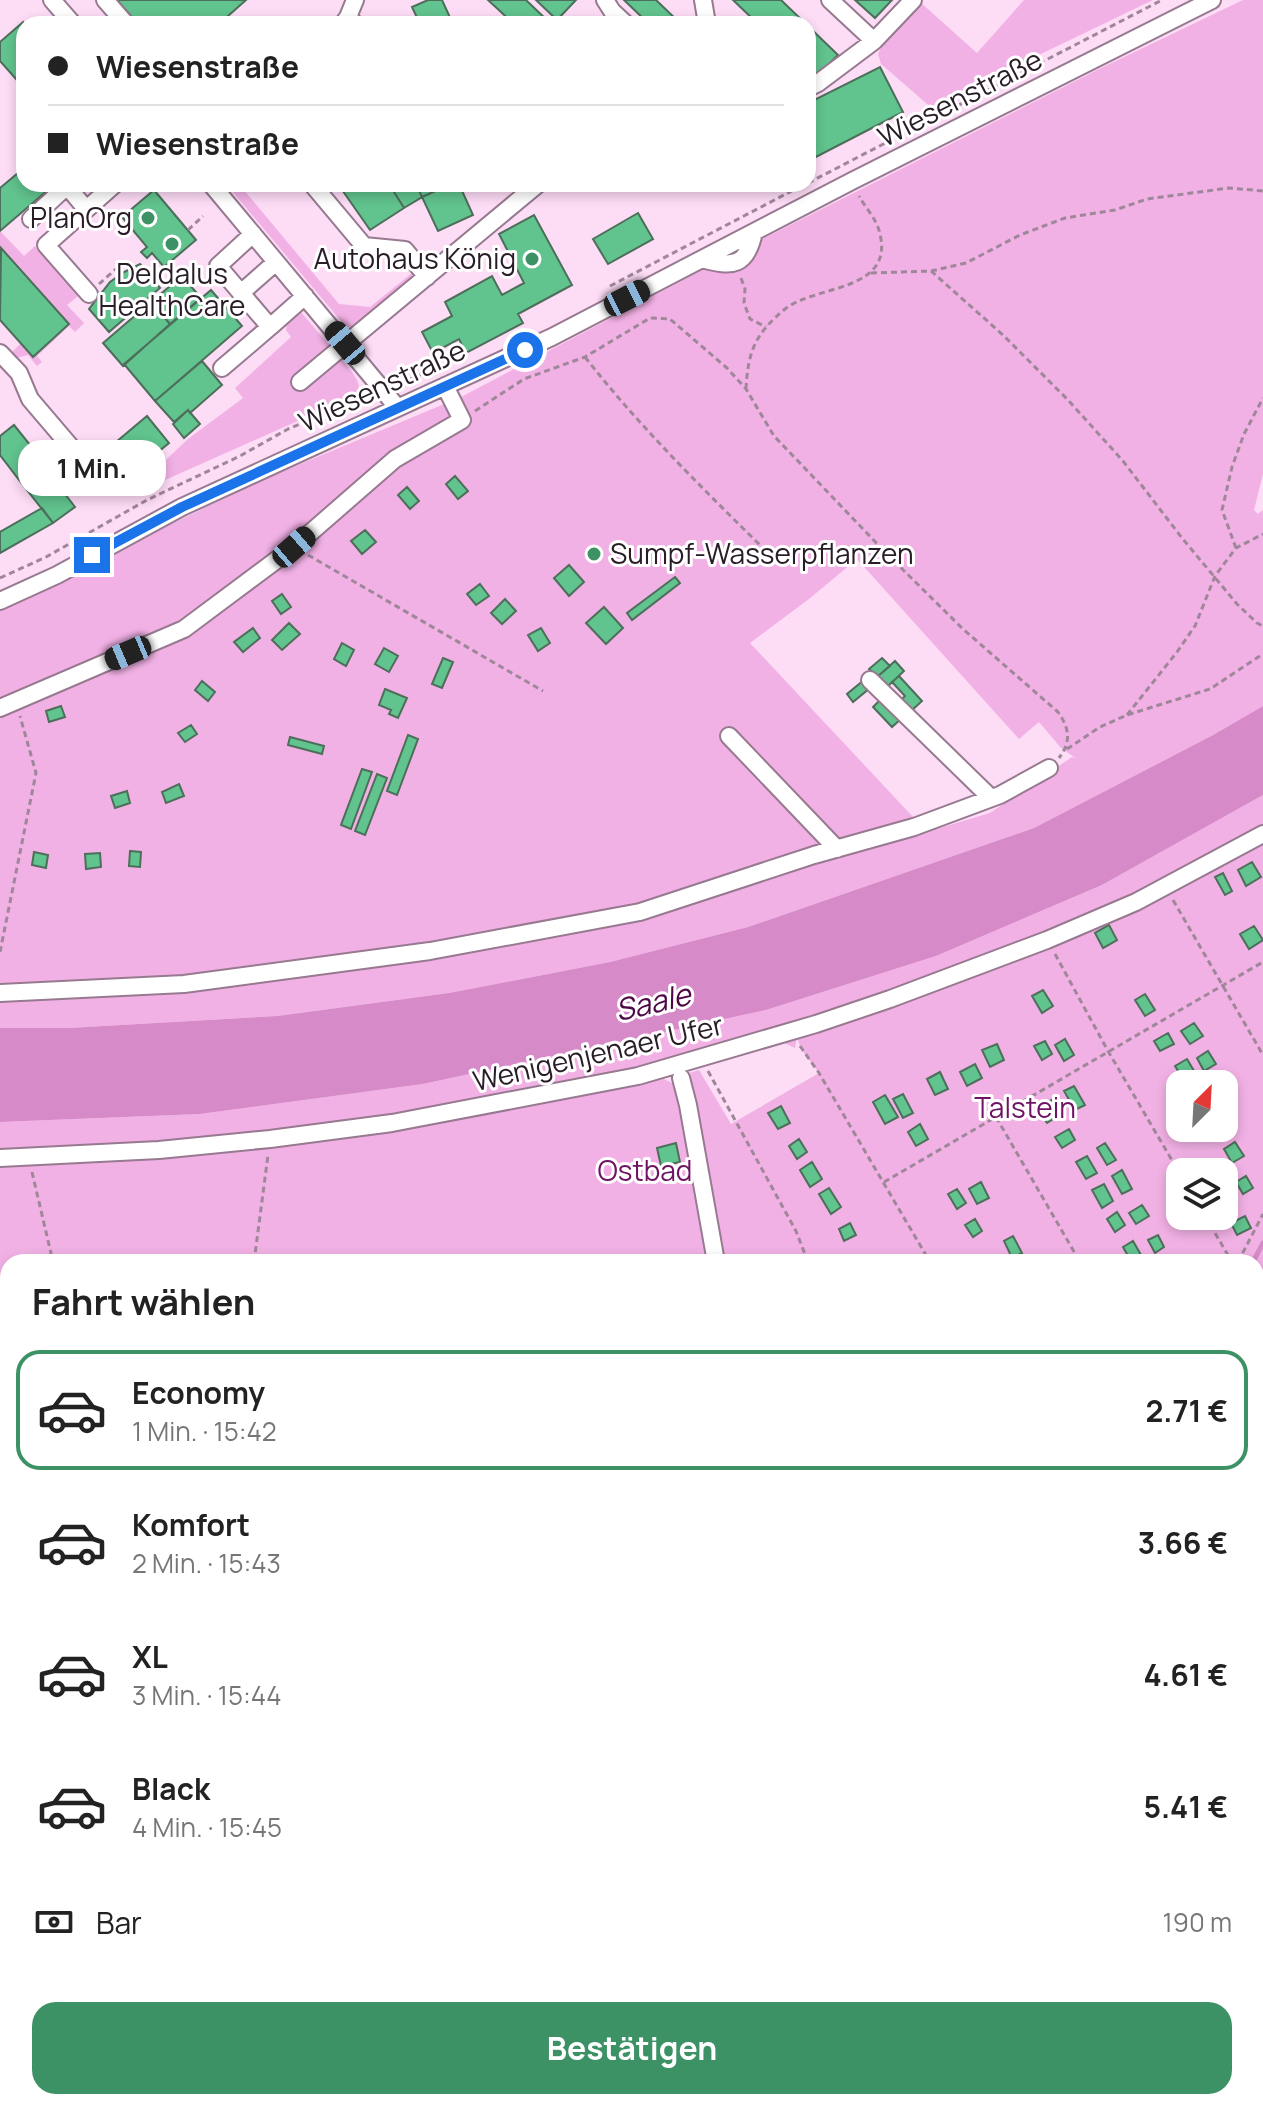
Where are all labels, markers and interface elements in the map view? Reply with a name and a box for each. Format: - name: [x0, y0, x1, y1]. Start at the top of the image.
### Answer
- street label: Wiesenstraße: [871, 39, 1048, 155]
- text: Wiesenstraße: [96, 46, 299, 87]
- text: Wiesenstraße: [96, 123, 299, 164]
- place label: PlanOrg: [30, 198, 132, 236]
- marker: PlanOrg: [139, 209, 157, 227]
- marker: Deldalus HealthCare: [163, 235, 181, 253]
- place label: Autohaus König: [313, 239, 516, 277]
- marker: Autohaus König: [523, 250, 541, 268]
- place label: Deldalus HealthCare: [99, 254, 245, 324]
- car: [600, 276, 654, 320]
- car: [320, 317, 370, 369]
- street label: Wiesenstraße: [292, 330, 471, 440]
- route start: [507, 332, 543, 368]
- callout: 1 Min.: [18, 439, 166, 495]
- text: 1 Min.: [57, 450, 127, 486]
- car: [268, 522, 320, 572]
- place label: Sumpf-Wasserpflanzen: [610, 534, 914, 572]
- route end: [74, 537, 110, 573]
- marker: Sumpf-Wasserpflanzen: [585, 545, 603, 563]
- car: [101, 633, 155, 673]
- water label: Saale: [611, 973, 696, 1030]
- street label: Wenigenjenaer Ufer: [469, 1005, 727, 1099]
- north arrow: [1166, 1070, 1238, 1142]
- map controls: [1166, 1070, 1238, 1230]
- park label: Talstein: [974, 1088, 1076, 1126]
- park label: Ostbad: [598, 1151, 692, 1189]
- button: layers: [1166, 1158, 1238, 1230]
- text: Fahrt wählen: [32, 1277, 255, 1326]
- text: Economy: [132, 1372, 265, 1413]
- icon: car: [36, 1374, 108, 1446]
- text: 2.71 €: [1145, 1390, 1228, 1431]
- text: 1 Min. · 15:42: [132, 1413, 277, 1449]
- text: Komfort: [132, 1504, 250, 1545]
- icon: car: [36, 1506, 108, 1578]
- text: 3.66 €: [1138, 1522, 1228, 1563]
- text: 2 Min. · 15:43: [132, 1545, 281, 1581]
- text: XL: [132, 1636, 168, 1677]
- icon: car: [36, 1638, 108, 1710]
- text: 4.61 €: [1143, 1654, 1228, 1695]
- text: 3 Min. · 15:44: [132, 1677, 282, 1713]
- text: Black: [132, 1768, 210, 1809]
- icon: car: [36, 1770, 108, 1842]
- text: 5.41 €: [1143, 1786, 1228, 1827]
- text: 4 Min. · 15:45: [132, 1809, 282, 1845]
- icon: cash: [32, 1900, 76, 1944]
- text: Bar: [96, 1902, 142, 1943]
- text: 190 m: [1163, 1904, 1232, 1940]
- button: Bestätigen: [32, 2002, 1232, 2094]

